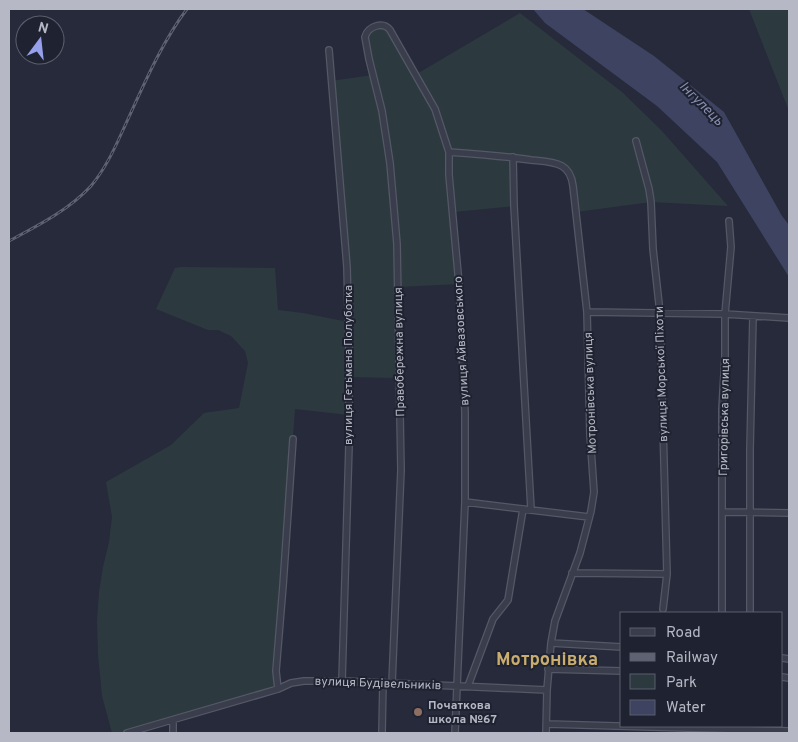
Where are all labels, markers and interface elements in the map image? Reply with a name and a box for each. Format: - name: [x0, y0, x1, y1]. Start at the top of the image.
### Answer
- north arrow: [15, 15, 65, 65]
- text: N: [36, 19, 50, 38]
- water label: Інгулець: [675, 78, 727, 130]
- street label: вулиця Айвазовського: [451, 276, 473, 406]
- street label: вулиця Гетьмана Полуботка: [341, 285, 357, 445]
- street label: Правобережна вулиця: [391, 287, 409, 417]
- street label: вулиця Морської Піхоти: [652, 306, 672, 442]
- street label: Мотронівська вулиця: [581, 332, 601, 454]
- street label: Григорівська вулиця: [716, 358, 734, 476]
- legend: [620, 612, 783, 727]
- text: Road: [666, 624, 701, 643]
- district label: Мотронівка: [496, 649, 598, 672]
- text: Railway: [666, 649, 718, 668]
- street label: вулиця Будівельників: [314, 674, 442, 694]
- text: Park: [666, 674, 697, 693]
- place label: Початкова школа №67: [428, 698, 497, 728]
- text: Water: [666, 699, 706, 718]
- marker: Початкова школа №67: [412, 706, 424, 718]

